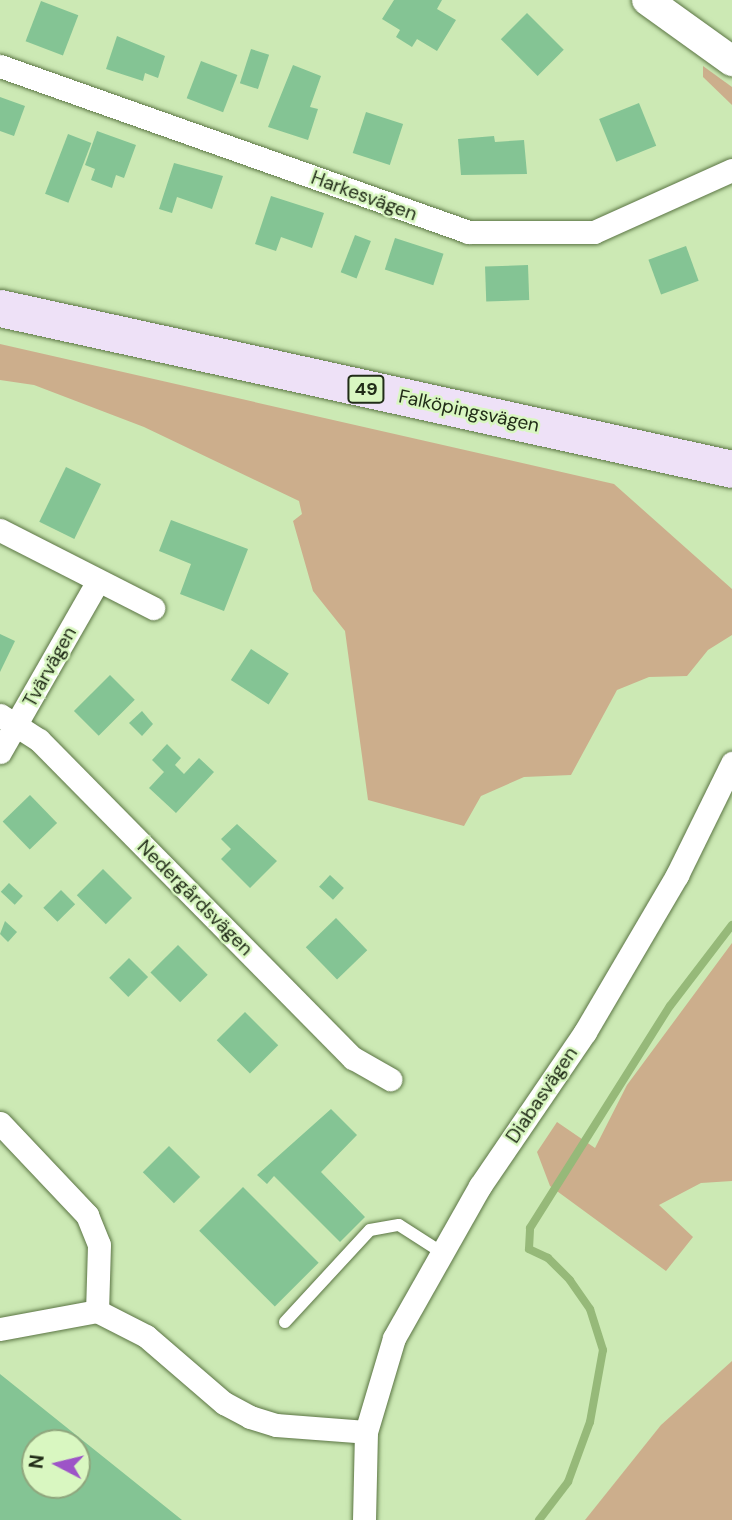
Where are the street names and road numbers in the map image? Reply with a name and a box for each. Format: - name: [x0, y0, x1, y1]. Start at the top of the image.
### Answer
- street label: Harkesvägen: [308, 166, 420, 226]
- road number: 49: [347, 374, 385, 404]
- street label: Falköpingsvägen: [397, 385, 541, 437]
- street label: Tvärvägen: [19, 623, 81, 711]
- street label: Nedergårdsvägen: [133, 836, 257, 960]
- street label: Diabasvägen: [502, 1043, 582, 1147]

